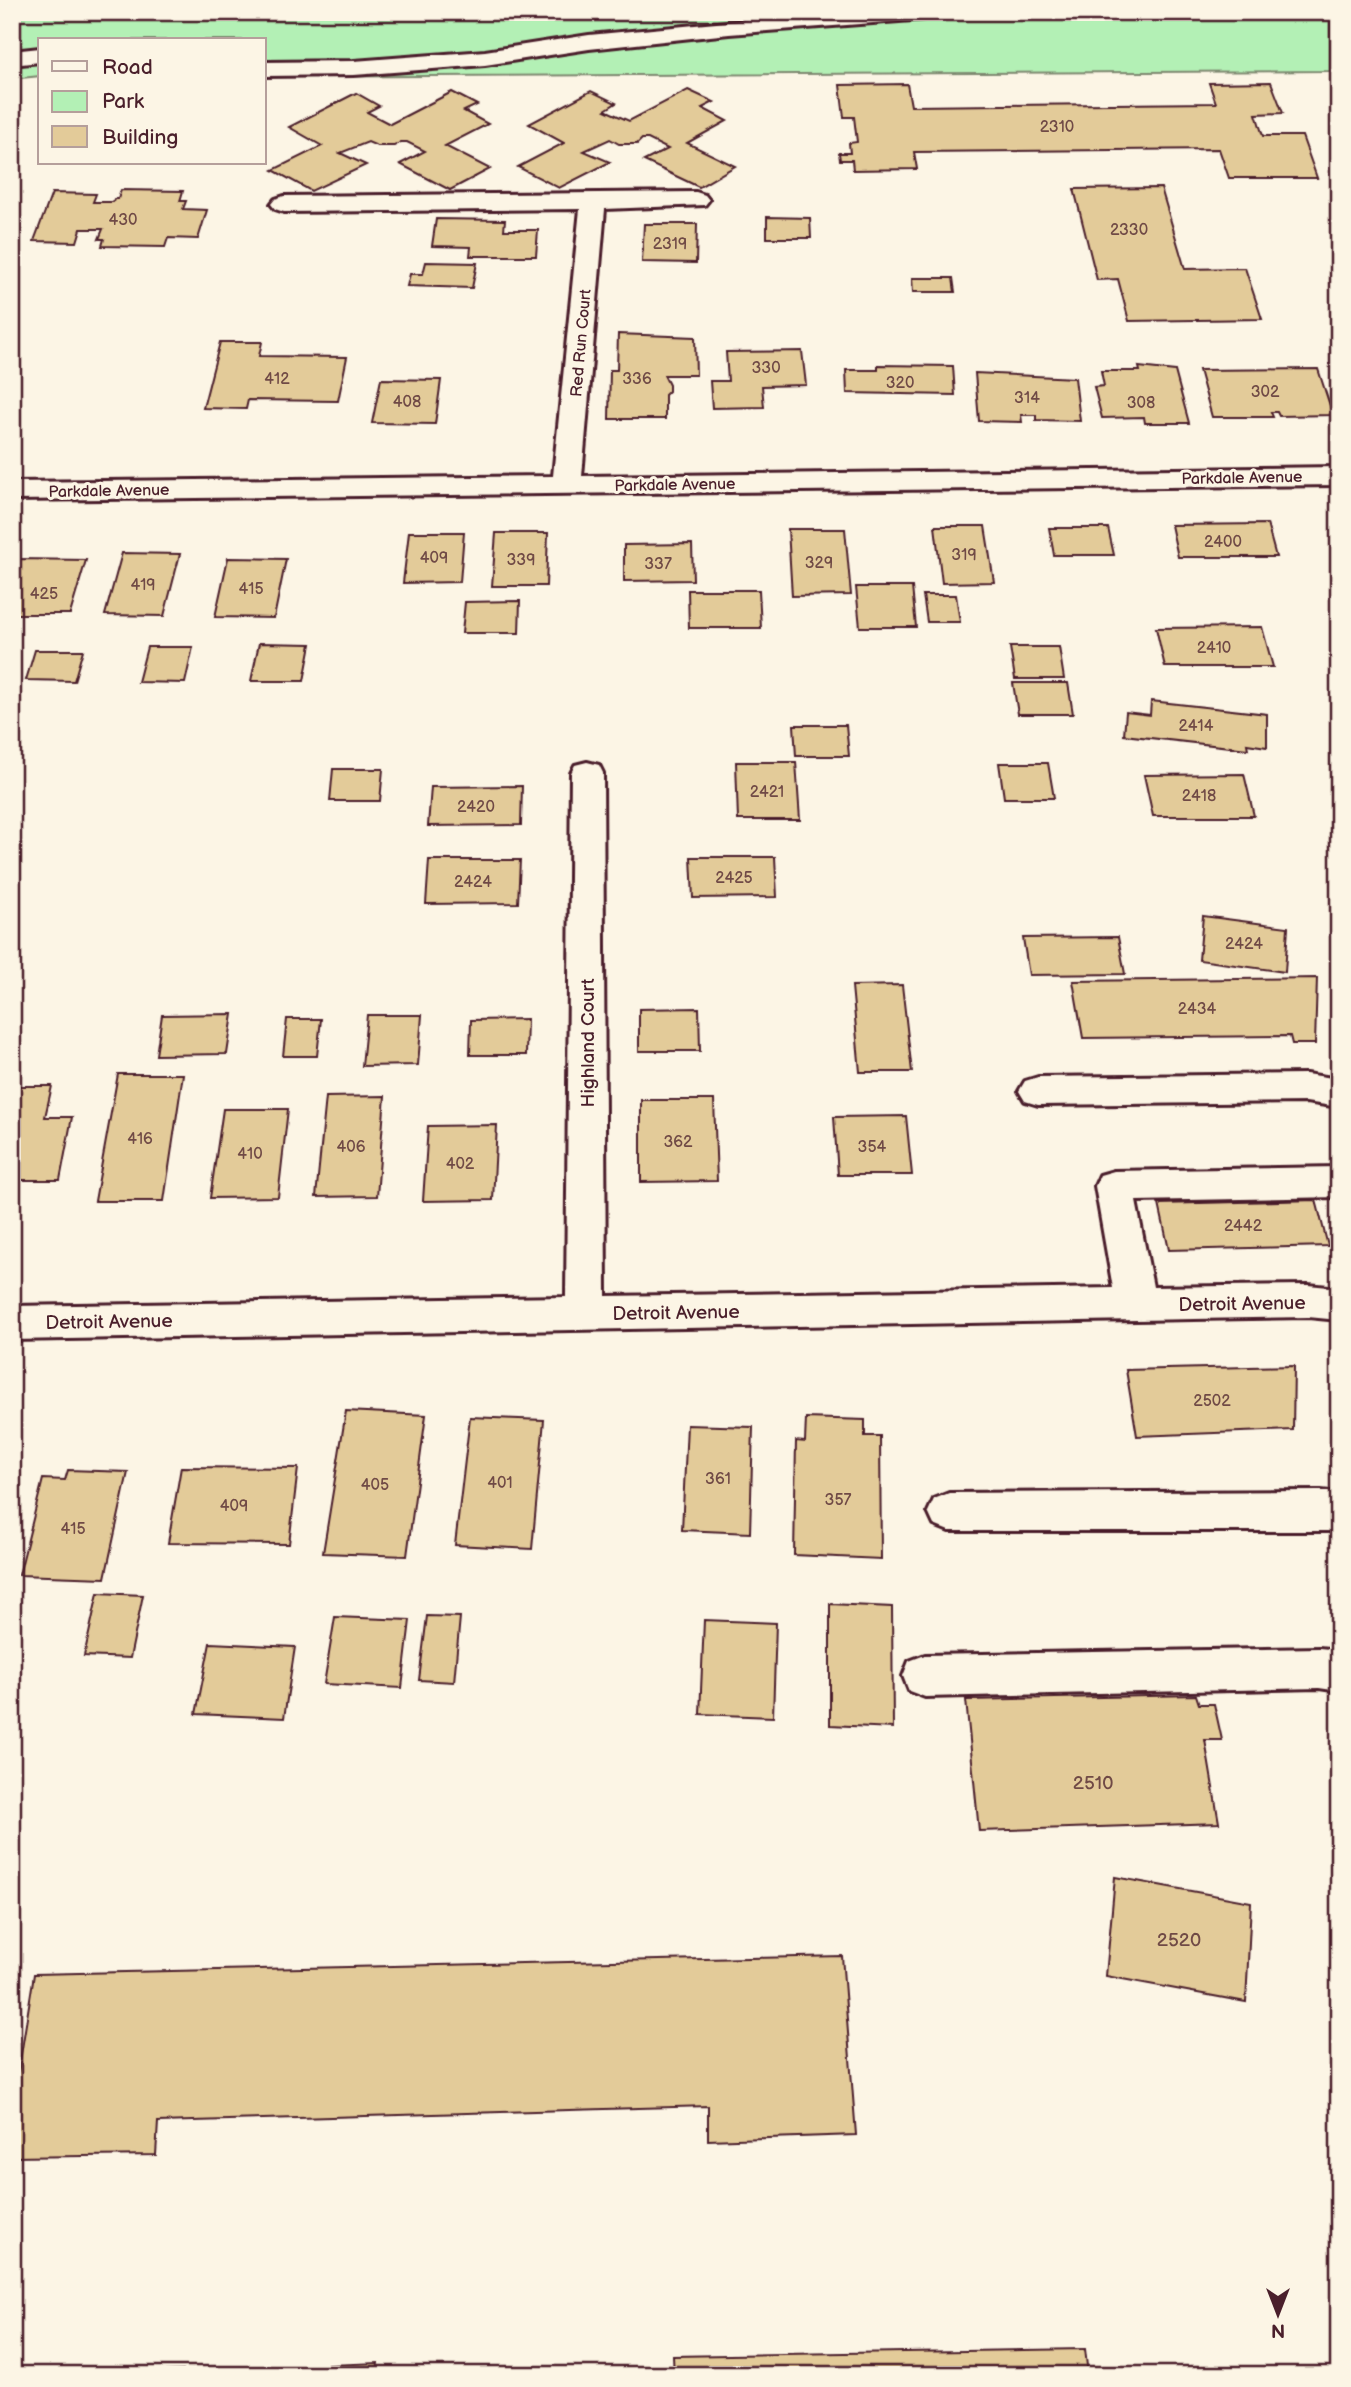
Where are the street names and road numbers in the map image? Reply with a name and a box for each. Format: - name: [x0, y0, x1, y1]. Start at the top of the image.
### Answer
- street label: Red Run Court: [567, 288, 596, 398]
- street label: Parkdale Avenue: [1181, 468, 1303, 489]
- street label: Parkdale Avenue: [614, 475, 736, 496]
- street label: Parkdale Avenue: [48, 481, 170, 502]
- street label: Highland Court: [577, 978, 600, 1108]
- street label: Detroit Avenue: [1178, 1292, 1306, 1317]
- street label: Detroit Avenue: [612, 1301, 740, 1326]
- street label: Detroit Avenue: [45, 1310, 173, 1335]

